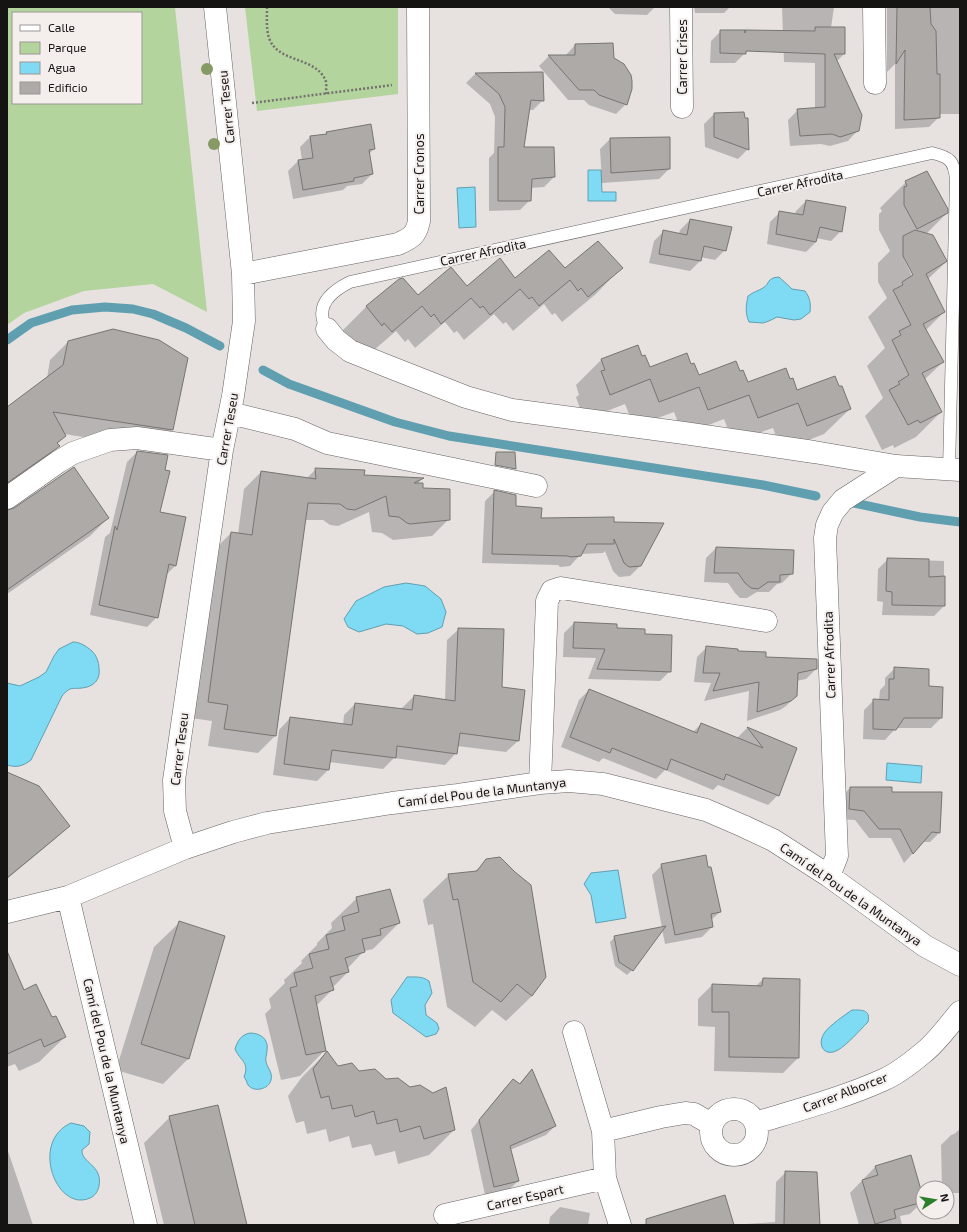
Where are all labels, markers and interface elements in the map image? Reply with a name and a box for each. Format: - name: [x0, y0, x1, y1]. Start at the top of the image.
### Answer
- legend: [12, 12, 142, 104]
- street label: Carrer Crises: [674, 19, 690, 95]
- text: Calle: [48, 20, 75, 34]
- text: Parque: [48, 40, 86, 54]
- text: Agua: [48, 60, 76, 74]
- street label: Carrer Teseu: [214, 70, 238, 144]
- text: Edificio: [48, 80, 88, 94]
- street label: Carrer Cronos: [411, 133, 427, 215]
- street label: Carrer Afrodita: [756, 166, 844, 200]
- street label: Carrer Afrodita: [439, 235, 527, 269]
- street label: Carrer Teseu: [213, 391, 241, 467]
- street label: Carrer Afrodita: [819, 611, 839, 699]
- street label: Carrer Teseu: [167, 712, 191, 786]
- street label: Camí del Pou de la Muntanya: [397, 774, 567, 810]
- street label: Camí del Pou de la Muntanya: [777, 839, 925, 949]
- street label: Camí del Pou de la Muntanya: [80, 977, 134, 1145]
- street label: Carrer Alborcer: [800, 1068, 890, 1116]
- street label: Carrer Espart: [485, 1180, 565, 1214]
- north arrow: [915, 1180, 955, 1220]
- text: N: [938, 1193, 952, 1203]

